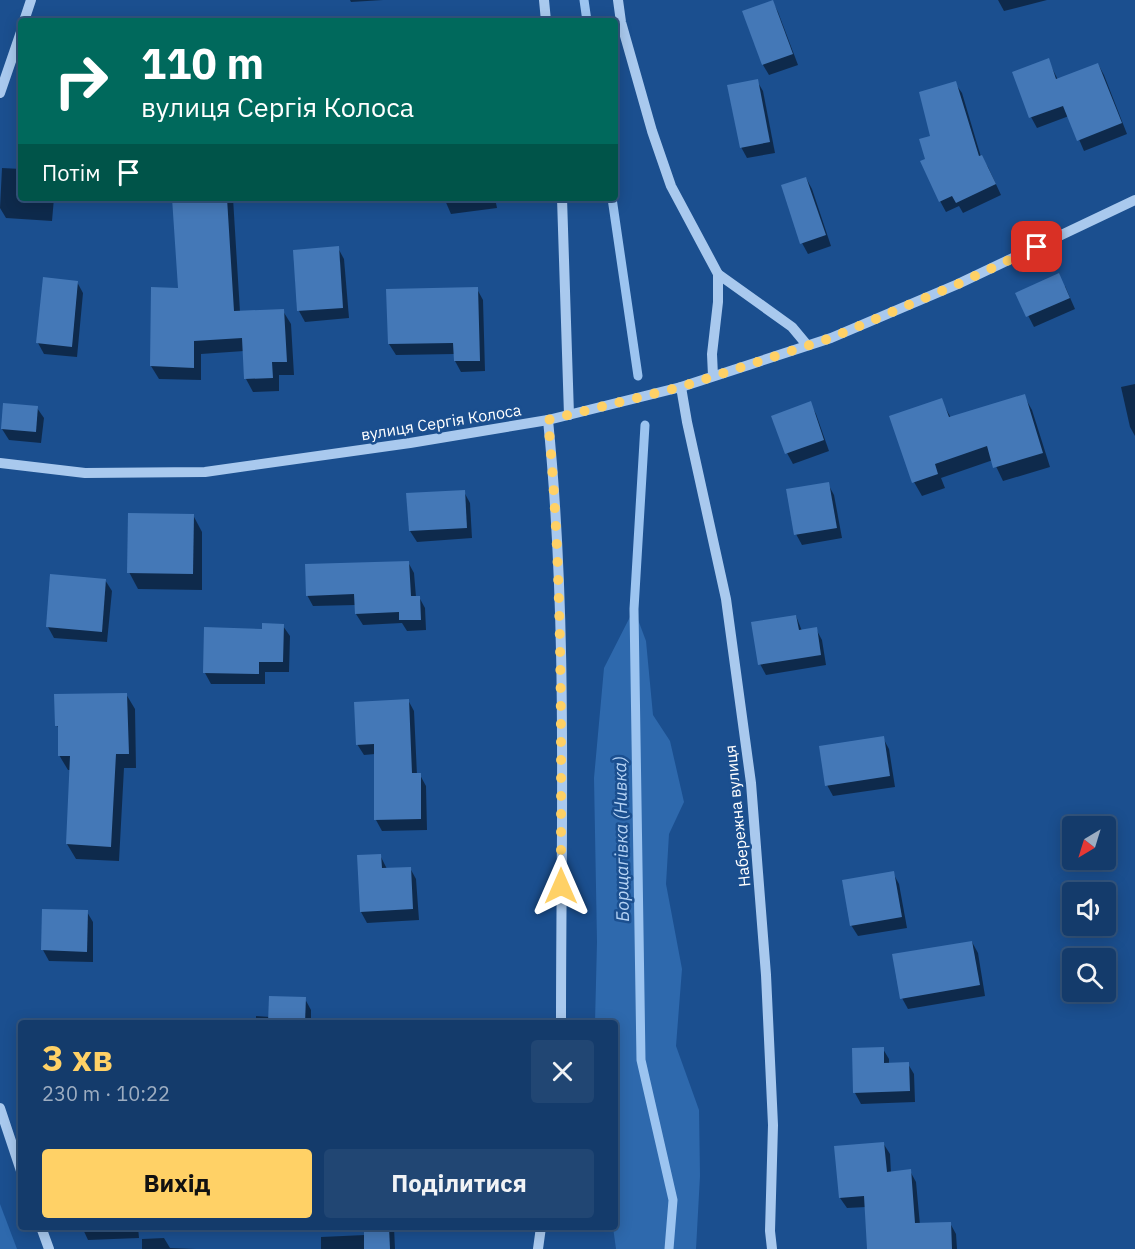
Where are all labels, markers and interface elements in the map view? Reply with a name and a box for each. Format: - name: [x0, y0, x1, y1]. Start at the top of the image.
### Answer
- text: 110 m: [141, 36, 264, 91]
- icon: right: [42, 42, 120, 120]
- text: вулиця Сергія Колоса: [141, 89, 414, 124]
- icon: arrive: [112, 156, 145, 189]
- text: Потім: [42, 158, 100, 187]
- pin: [1011, 221, 1062, 272]
- icon: arrive: [1020, 230, 1053, 263]
- street label: вулиця Сергія Колоса: [359, 399, 523, 445]
- street label: Набережна вулиця: [720, 744, 754, 888]
- water label: Борщагівка (Нивка): [608, 756, 634, 922]
- north arrow: [1062, 816, 1116, 870]
- map controls: [1062, 816, 1116, 1002]
- position arrow: [529, 854, 593, 918]
- button: sound: [1062, 882, 1116, 936]
- button: search: [1062, 948, 1116, 1002]
- text: 3 хв: [42, 1034, 113, 1081]
- button: close: [531, 1040, 594, 1103]
- text: 230 m · 10:22: [42, 1080, 170, 1107]
- button: Вихід: [42, 1149, 312, 1218]
- button: Поділитися: [324, 1149, 594, 1218]

